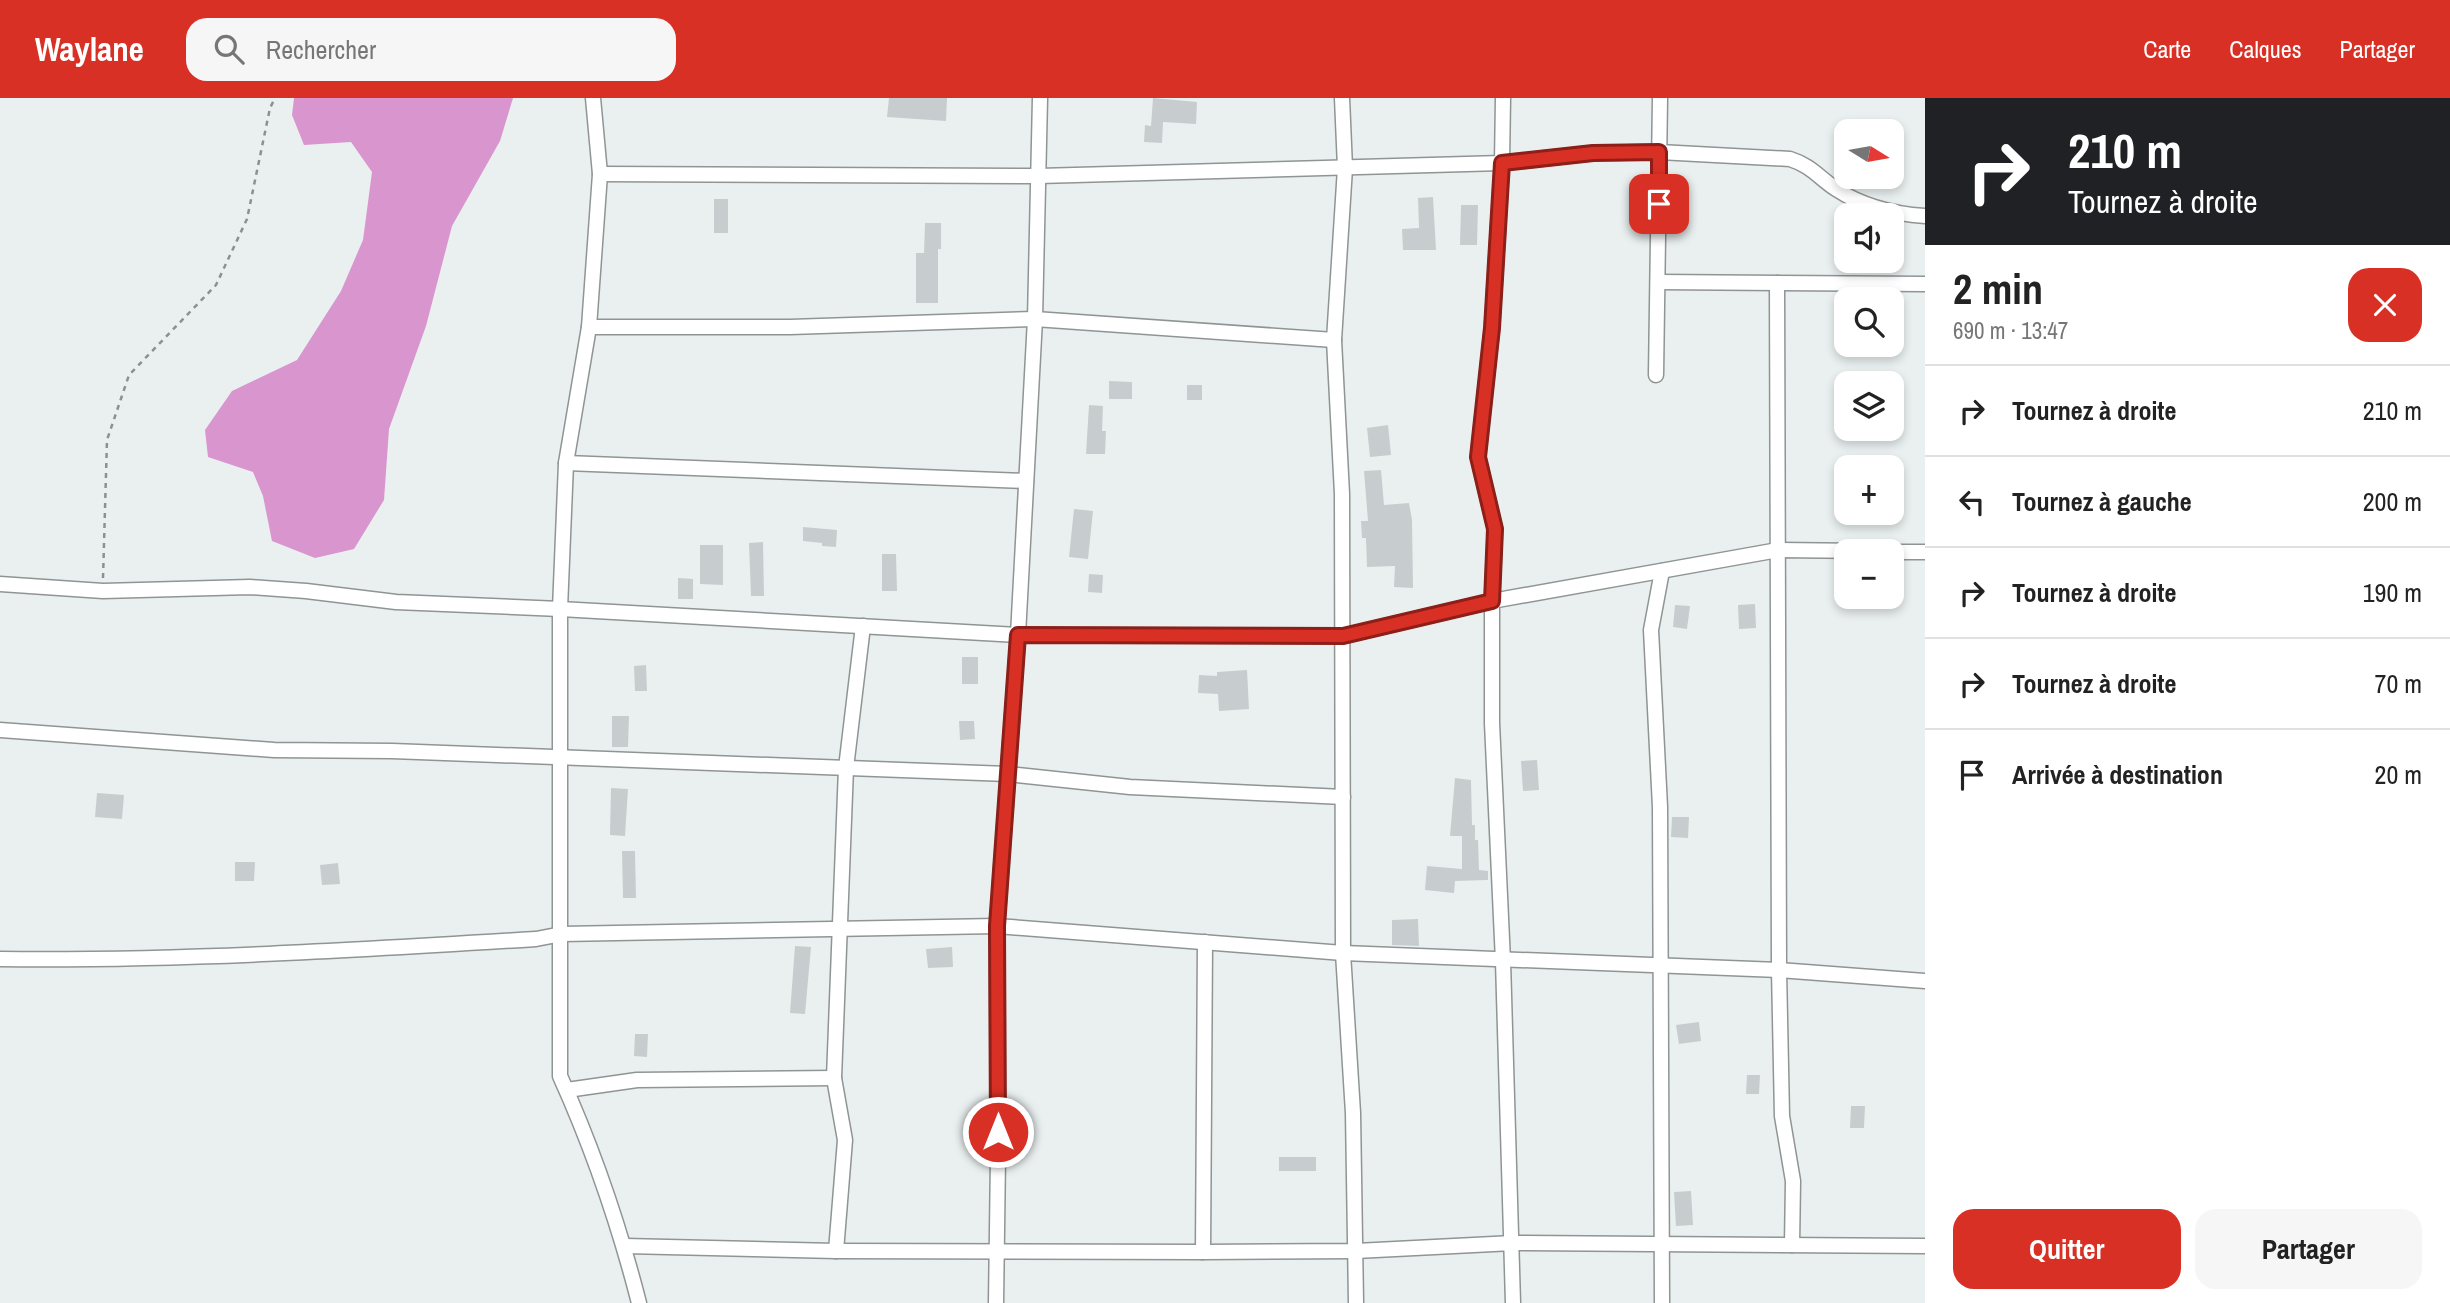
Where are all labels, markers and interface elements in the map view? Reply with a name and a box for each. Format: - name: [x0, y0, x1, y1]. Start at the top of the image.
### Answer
- search box: [186, 18, 676, 81]
- text: Waylane: [35, 27, 144, 71]
- icon: search: [210, 30, 248, 68]
- text: Rechercher: [266, 32, 376, 67]
- text: Carte: [2143, 33, 2191, 65]
- text: Calques: [2229, 33, 2302, 65]
- text: Partager: [2340, 33, 2415, 65]
- text: 210 m: [2068, 117, 2182, 183]
- north arrow: [1834, 119, 1904, 189]
- map controls: [1834, 119, 1904, 609]
- icon: right: [1953, 126, 2044, 217]
- pin: [1629, 174, 1689, 234]
- text: Tournez à droite: [2068, 180, 2258, 223]
- icon: arrive: [1640, 185, 1678, 223]
- button: sound: [1834, 203, 1904, 273]
- text: 2 min: [1953, 261, 2043, 317]
- button: close: [2348, 268, 2422, 342]
- button: search: [1834, 287, 1904, 357]
- text: 690 m · 13:47: [1953, 315, 2068, 346]
- button: layers: [1834, 371, 1904, 441]
- icon: right: [1953, 392, 1991, 430]
- text: Tournez à droite: [2012, 393, 2176, 428]
- text: 210 m: [2363, 393, 2422, 428]
- button: +: [1834, 455, 1904, 525]
- icon: left: [1953, 483, 1991, 521]
- text: Tournez à gauche: [2012, 484, 2192, 519]
- text: 200 m: [2363, 484, 2422, 519]
- button: −: [1834, 539, 1904, 609]
- icon: right: [1953, 574, 1991, 612]
- text: Tournez à droite: [2012, 575, 2176, 610]
- text: 190 m: [2363, 575, 2422, 610]
- icon: right: [1953, 665, 1991, 703]
- text: Tournez à droite: [2012, 666, 2176, 701]
- text: 70 m: [2375, 666, 2422, 701]
- icon: arrive: [1953, 756, 1991, 794]
- text: Arrivée à destination: [2012, 757, 2223, 792]
- text: 20 m: [2375, 757, 2422, 792]
- position arrow: [961, 1095, 1035, 1169]
- button: Quitter: [1953, 1209, 2181, 1289]
- button: Partager: [2195, 1209, 2422, 1289]

